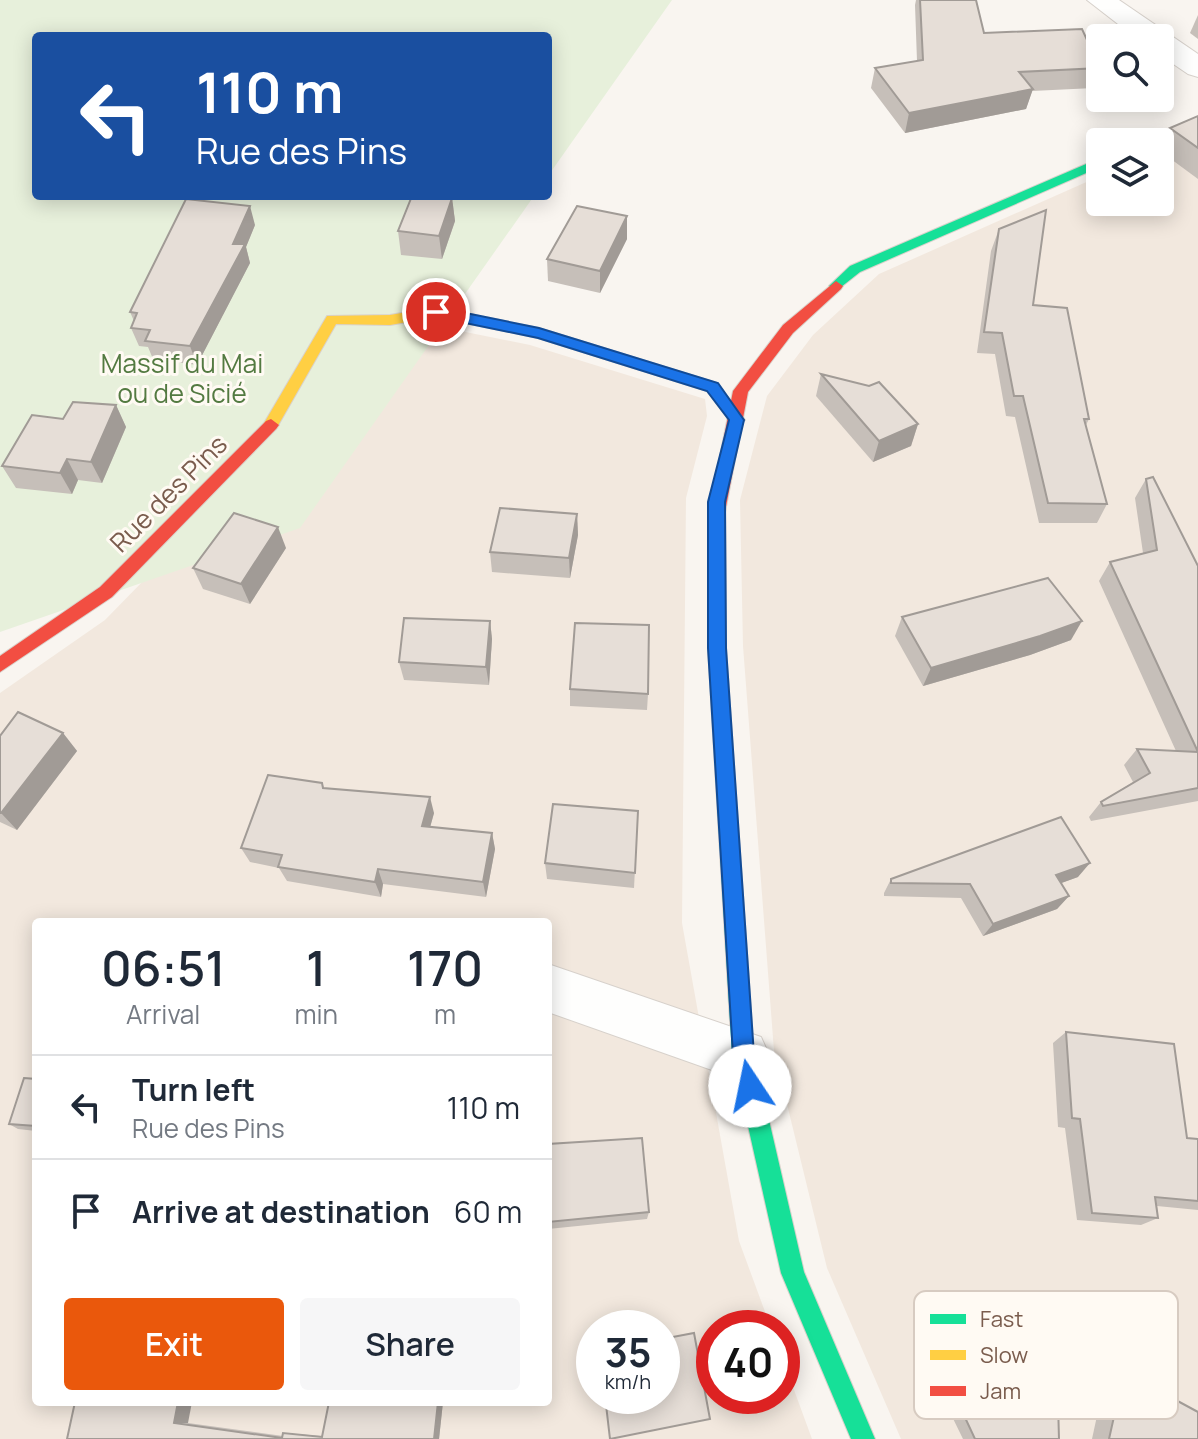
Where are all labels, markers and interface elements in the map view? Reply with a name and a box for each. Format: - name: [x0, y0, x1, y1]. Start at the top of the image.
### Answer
- map controls: [1086, 24, 1174, 216]
- button: search: [1086, 24, 1174, 112]
- text: 110 m: [196, 53, 343, 130]
- icon: left: [64, 64, 168, 168]
- text: Rue des Pins: [196, 126, 407, 175]
- button: layers: [1086, 128, 1174, 216]
- pin: [402, 278, 470, 346]
- icon: arrive: [414, 290, 458, 334]
- park label: Massif du Mai ou de Sicié: [101, 345, 263, 411]
- street label: Rue des Pins: [101, 426, 235, 560]
- text: 06:51: [101, 935, 226, 1000]
- text: 1: [306, 935, 326, 1000]
- text: 170: [407, 935, 483, 1000]
- text: Arrival: [126, 996, 200, 1032]
- text: min: [294, 996, 338, 1032]
- text: m: [434, 996, 456, 1032]
- position arrow: [708, 1044, 792, 1128]
- text: Turn left: [132, 1069, 255, 1110]
- icon: left: [64, 1085, 108, 1129]
- text: 110 m: [447, 1087, 520, 1128]
- text: Rue des Pins: [132, 1110, 285, 1146]
- icon: arrive: [64, 1189, 108, 1233]
- text: Arrive at destination: [132, 1191, 430, 1232]
- text: 60 m: [454, 1191, 522, 1232]
- legend: [914, 1291, 1178, 1419]
- button: Exit: [64, 1298, 284, 1390]
- button: Share: [300, 1298, 520, 1390]
- text: Fast: [980, 1304, 1023, 1334]
- speed limit sign: 40: [696, 1310, 800, 1414]
- text: 35: [605, 1324, 651, 1379]
- text: Slow: [980, 1340, 1028, 1370]
- text: km/h: [605, 1368, 651, 1395]
- text: Jam: [980, 1376, 1021, 1406]

